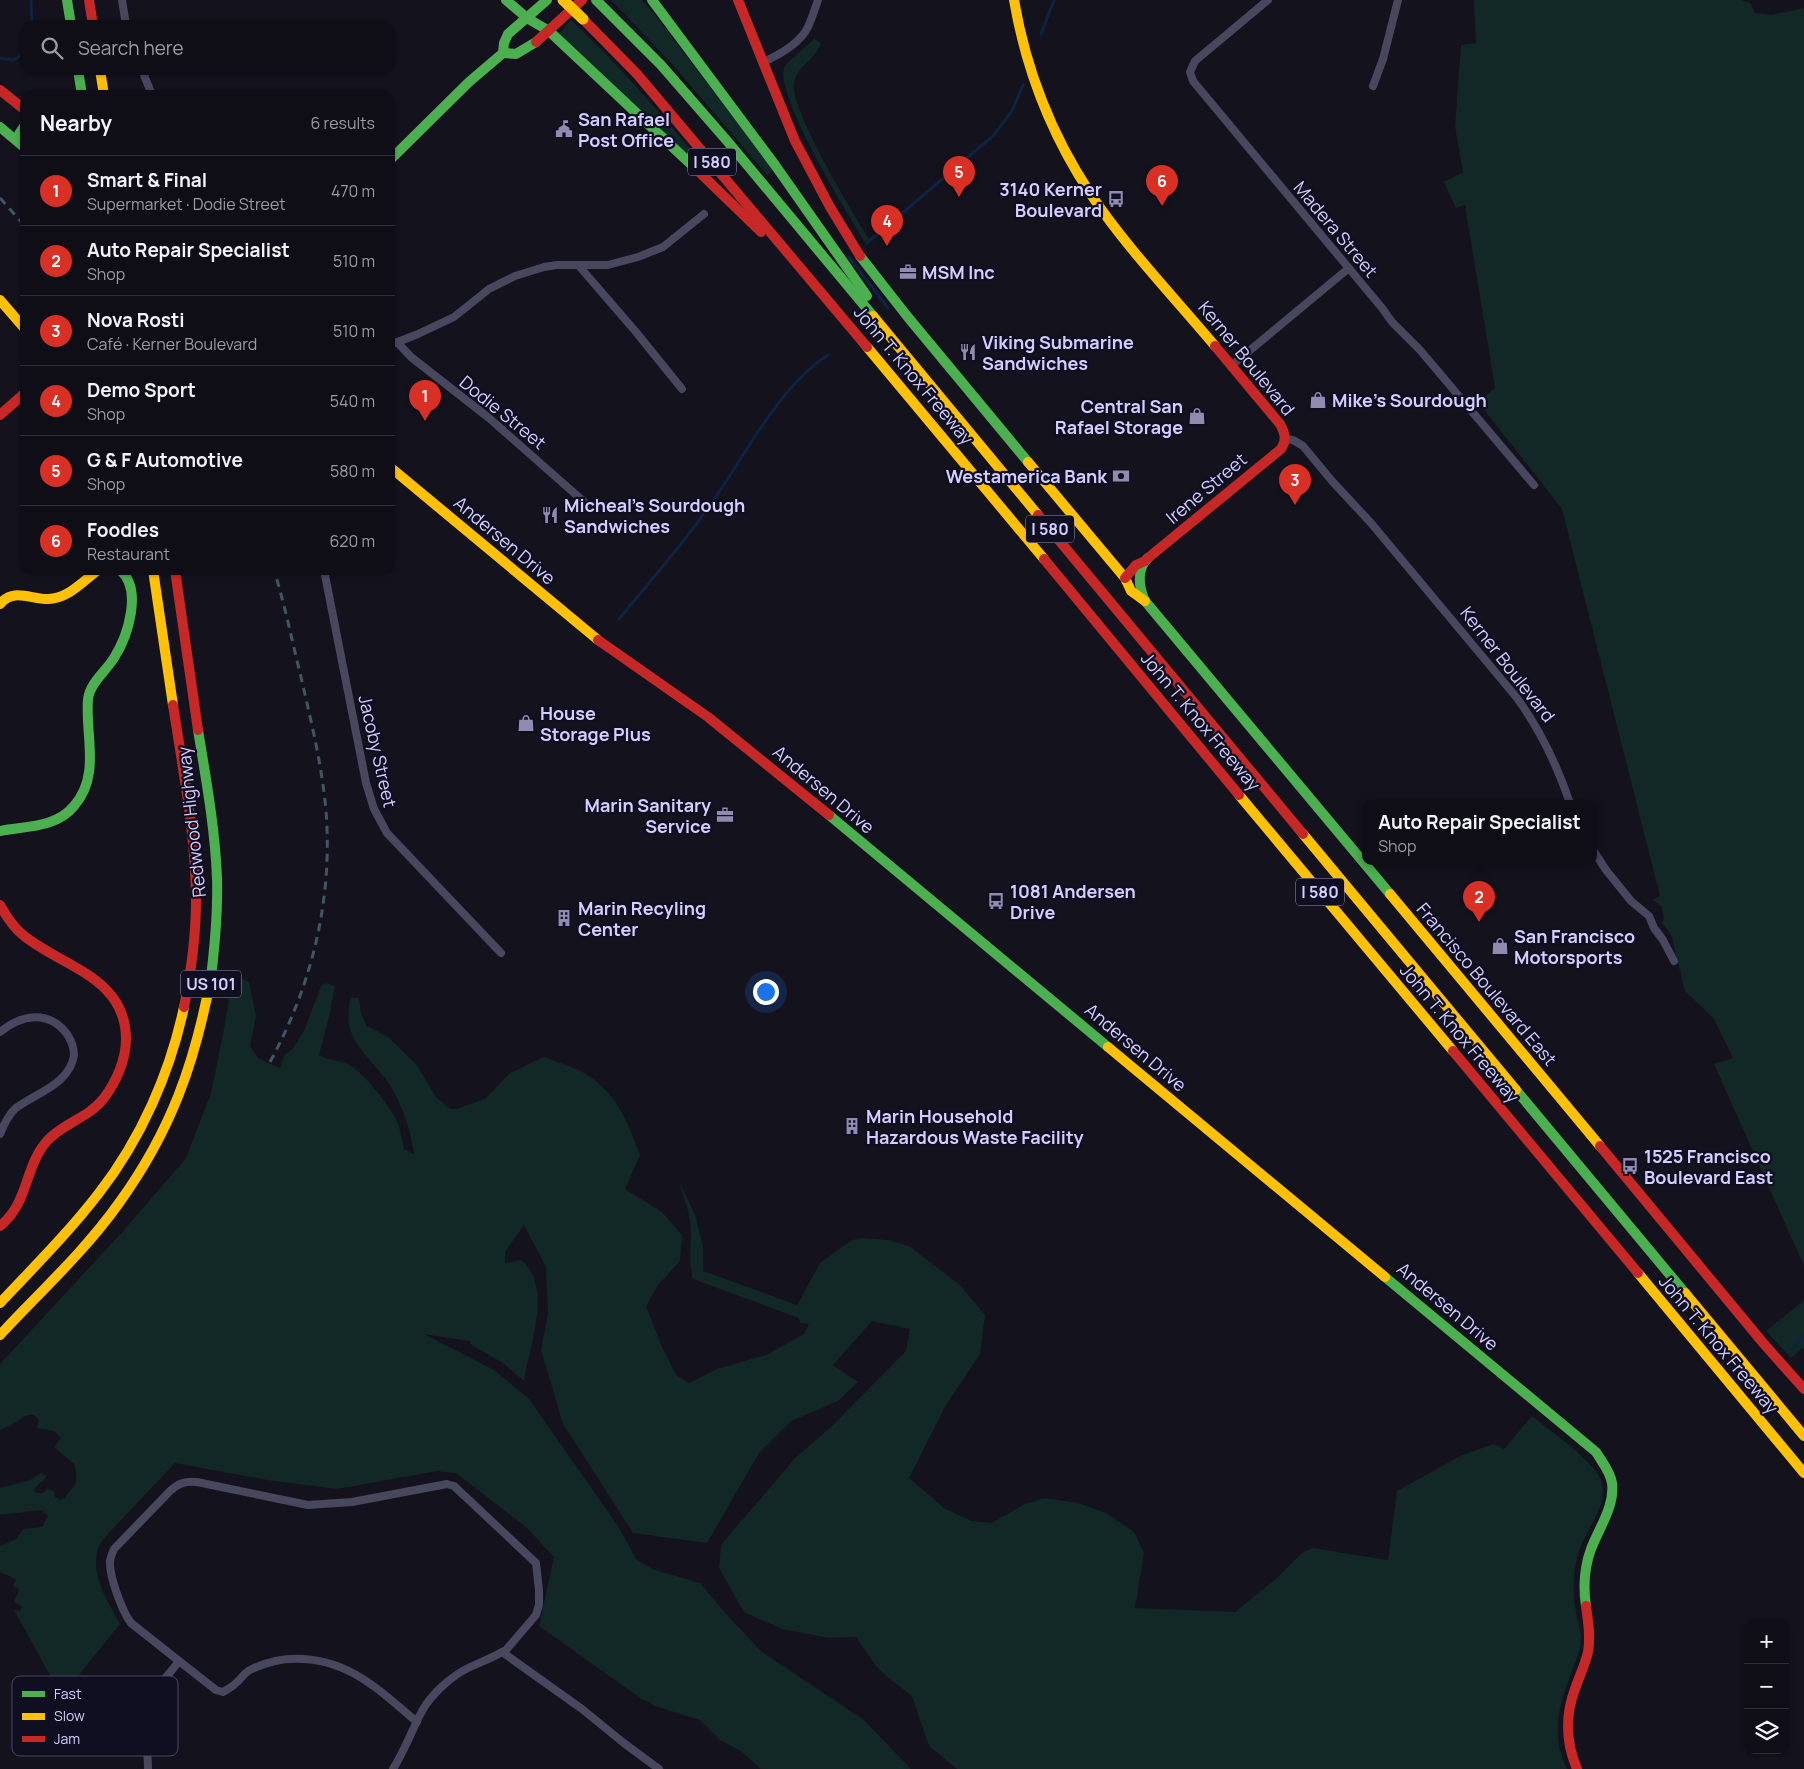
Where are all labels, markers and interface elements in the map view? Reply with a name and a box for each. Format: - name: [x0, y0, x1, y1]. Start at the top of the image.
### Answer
- search box: [20, 20, 395, 75]
- icon: search: [38, 34, 66, 62]
- text: Search here: [78, 35, 184, 61]
- place label: San Rafael Post Office: [578, 107, 674, 152]
- text: Nearby: [40, 109, 112, 137]
- text: 6 results: [310, 112, 375, 134]
- public building icon: San Rafael Post Office: [554, 119, 574, 139]
- road number: I 580: [688, 148, 736, 176]
- pin: 5: [943, 156, 975, 197]
- pin: 6: [1146, 165, 1178, 206]
- text: Smart & Final: [87, 167, 207, 193]
- street label: Madera Street: [1289, 176, 1383, 282]
- place label: 3140 Kerner Boulevard: [999, 177, 1102, 222]
- text: 1: [52, 180, 60, 202]
- text: 470 m: [331, 180, 375, 202]
- bus stop icon: 3140 Kerner Boulevard: [1106, 189, 1126, 209]
- text: Supermarket · Dodie Street: [87, 193, 286, 215]
- pin: 4: [871, 205, 903, 246]
- text: Auto Repair Specialist: [87, 237, 290, 263]
- text: 2: [51, 250, 61, 272]
- text: 510 m: [333, 250, 375, 272]
- place label: MSM Inc: [922, 260, 995, 284]
- office icon: MSM Inc: [898, 262, 918, 282]
- text: Shop: [87, 263, 125, 285]
- street label: Kerner Boulevard: [1193, 296, 1301, 420]
- street label: John T. Knox Freeway: [849, 301, 980, 450]
- text: Nova Rosti: [87, 307, 185, 333]
- text: 3: [51, 320, 61, 342]
- text: 510 m: [333, 320, 375, 342]
- place label: Viking Submarine Sandwiches: [982, 330, 1134, 375]
- text: Café · Kerner Boulevard: [87, 333, 257, 355]
- restaurant icon: Viking Submarine Sandwiches: [958, 342, 978, 362]
- street label: Dodie Street: [455, 370, 551, 454]
- text: Demo Sport: [87, 377, 196, 403]
- pin: 1: [409, 380, 441, 421]
- place label: Mike's Sourdough: [1332, 388, 1487, 412]
- text: 4: [51, 390, 61, 412]
- text: 540 m: [330, 390, 375, 412]
- shop icon: Mike's Sourdough: [1308, 390, 1328, 410]
- place label: Central San Rafael Storage: [1055, 394, 1183, 439]
- text: Shop: [87, 403, 125, 425]
- shop icon: Central San Rafael Storage: [1187, 406, 1207, 426]
- text: G & F Automotive: [87, 447, 243, 473]
- street label: Irene Street: [1161, 447, 1251, 529]
- text: 5: [51, 460, 61, 482]
- text: 580 m: [330, 460, 375, 482]
- place label: Westamerica Bank: [946, 464, 1108, 488]
- pin: 3: [1279, 464, 1311, 505]
- bank icon: Westamerica Bank: [1111, 466, 1131, 486]
- text: Shop: [87, 473, 125, 495]
- street label: Andersen Drive: [449, 490, 561, 590]
- place label: Micheal’s Sourdough Sandwiches: [564, 493, 745, 538]
- restaurant icon: Micheal’s Sourdough Sandwiches: [540, 505, 560, 525]
- road number: I 580: [1026, 516, 1074, 542]
- text: Foodles: [87, 517, 159, 543]
- text: 6: [51, 530, 61, 552]
- text: 620 m: [329, 530, 375, 552]
- text: Restaurant: [87, 543, 170, 565]
- street label: Kerner Boulevard: [1455, 601, 1561, 727]
- street label: John T. Knox Freeway: [1136, 647, 1267, 796]
- street label: Jacoby Street: [353, 692, 403, 810]
- place label: House Storage Plus: [540, 701, 651, 746]
- shop icon: House Storage Plus: [516, 713, 536, 733]
- street label: Andersen Drive: [768, 739, 880, 839]
- street label: Redwood Highway: [171, 745, 211, 899]
- place label: Marin Sanitary Service: [585, 793, 711, 838]
- popup: [1362, 800, 1597, 865]
- office icon: Marin Sanitary Service: [715, 805, 735, 825]
- text: Auto Repair Specialist: [1378, 809, 1581, 835]
- text: Shop: [1378, 835, 1416, 857]
- place label: 1081 Andersen Drive: [1010, 879, 1136, 924]
- road number: I 580: [1296, 879, 1344, 906]
- pin: 2: [1463, 881, 1495, 922]
- bus stop icon: 1081 Andersen Drive: [986, 891, 1006, 911]
- place label: Marin Recyling Center: [578, 896, 706, 941]
- street label: Francisco Boulevard East: [1412, 897, 1562, 1071]
- building icon: Marin Recyling Center: [554, 908, 574, 928]
- place label: San Francisco Motorsports: [1514, 924, 1635, 969]
- shop icon: San Francisco Motorsports: [1490, 936, 1510, 956]
- street label: John T. Knox Freeway: [1395, 959, 1526, 1108]
- road number: US 101: [181, 971, 241, 998]
- your location: [753, 979, 779, 1005]
- street label: Andersen Drive: [1080, 997, 1192, 1097]
- place label: Marin Household Hazardous Waste Facility: [866, 1104, 1084, 1149]
- building icon: Marin Household Hazardous Waste Facility: [842, 1116, 862, 1136]
- place label: 1525 Francisco Boulevard East: [1644, 1144, 1773, 1189]
- bus stop icon: 1525 Francisco Boulevard East: [1620, 1156, 1640, 1176]
- street label: Andersen Drive: [1392, 1256, 1504, 1356]
- street label: John T. Knox Freeway: [1654, 1270, 1785, 1419]
- map controls: [1744, 1619, 1789, 1754]
- button: +: [1744, 1619, 1789, 1664]
- button: −: [1744, 1664, 1789, 1709]
- legend: [12, 1676, 178, 1756]
- text: Fast: [54, 1684, 82, 1703]
- text: Slow: [54, 1706, 85, 1725]
- button: layers: [1744, 1709, 1789, 1754]
- text: Jam: [54, 1729, 80, 1748]

